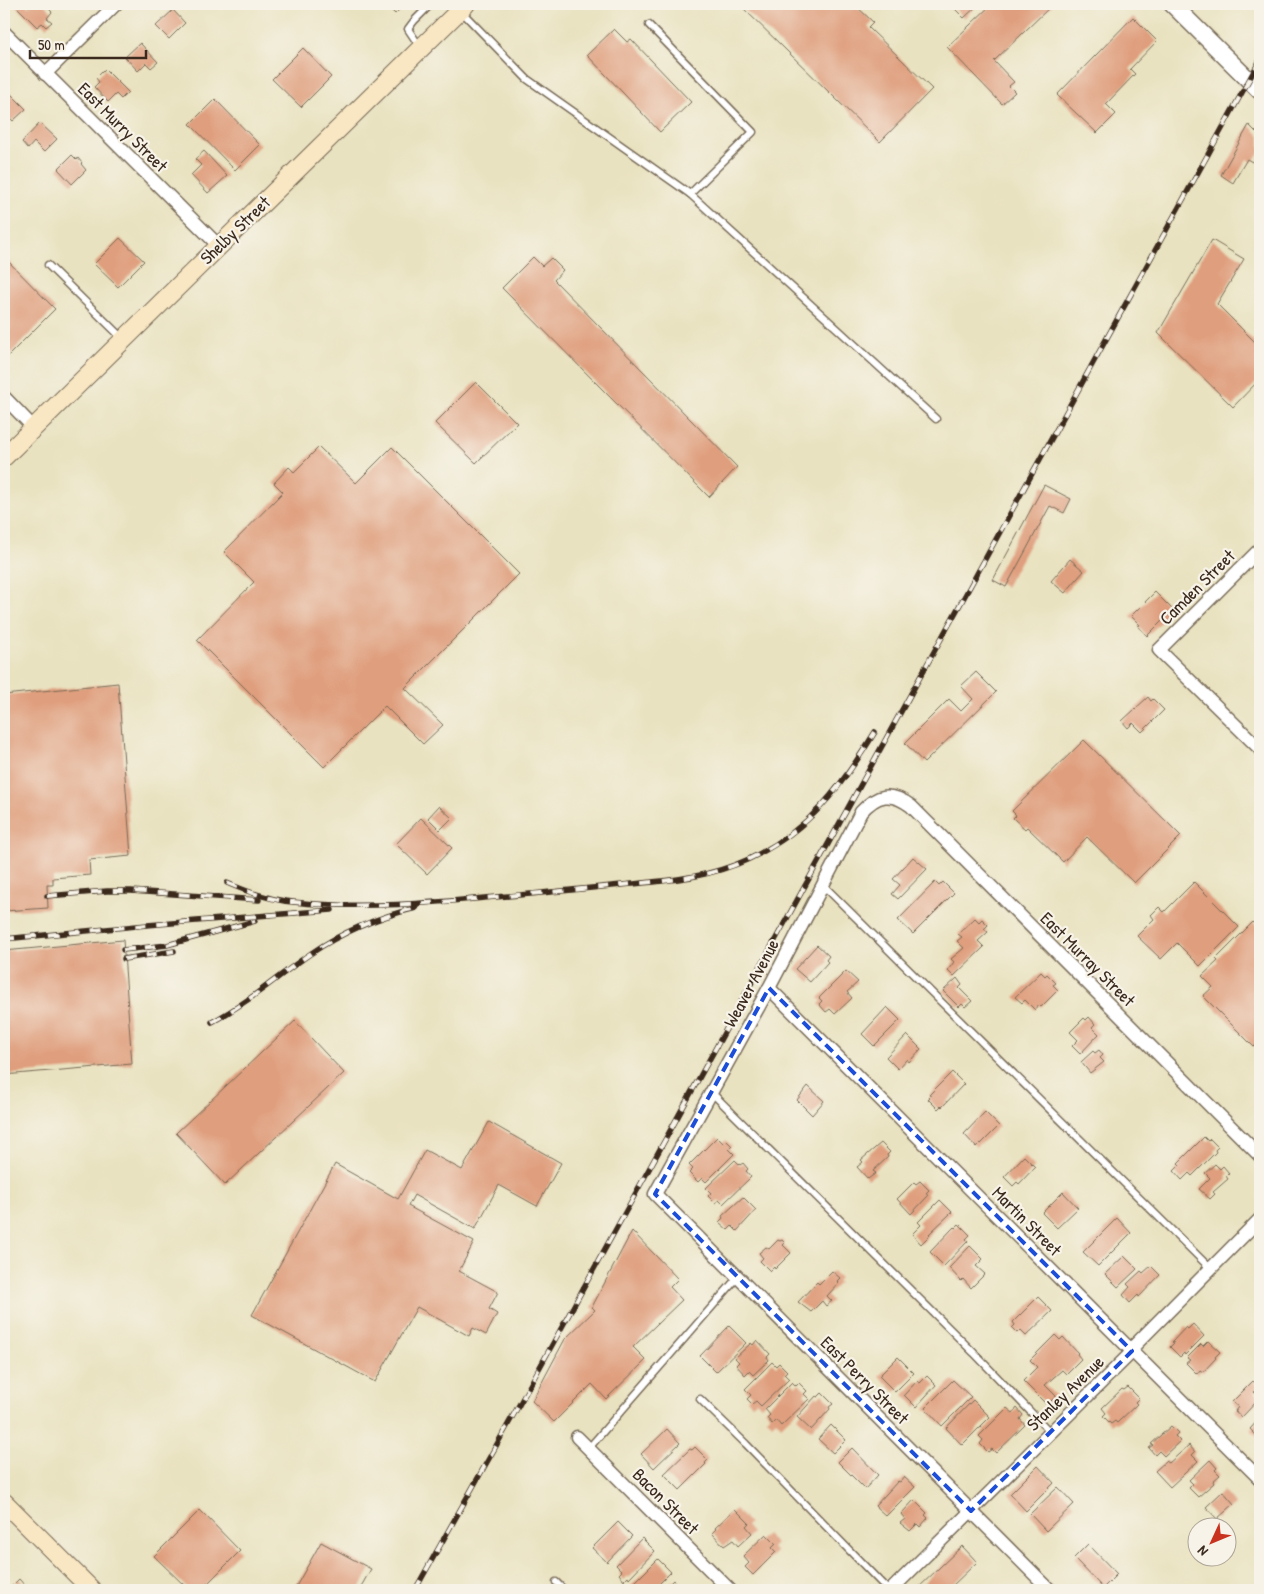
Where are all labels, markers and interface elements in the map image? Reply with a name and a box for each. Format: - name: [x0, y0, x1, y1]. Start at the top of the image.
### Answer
- scale bar: [30, 28, 146, 60]
- text: 50 m: [38, 34, 65, 55]
- street label: East Murry Street: [73, 77, 174, 178]
- street label: Shelby Street: [194, 190, 276, 270]
- street label: Camden Street: [1154, 543, 1241, 630]
- street label: East Murray Street: [1035, 906, 1142, 1013]
- street label: Weaver Avenue: [717, 935, 785, 1031]
- street label: Martin Street: [987, 1181, 1068, 1262]
- street label: East Perry Street: [815, 1330, 915, 1430]
- street label: Stanley Avenue: [1021, 1350, 1109, 1436]
- street label: Bacon Street: [627, 1462, 705, 1540]
- north arrow: [1186, 1516, 1236, 1566]
- text: N: [1192, 1542, 1212, 1561]

